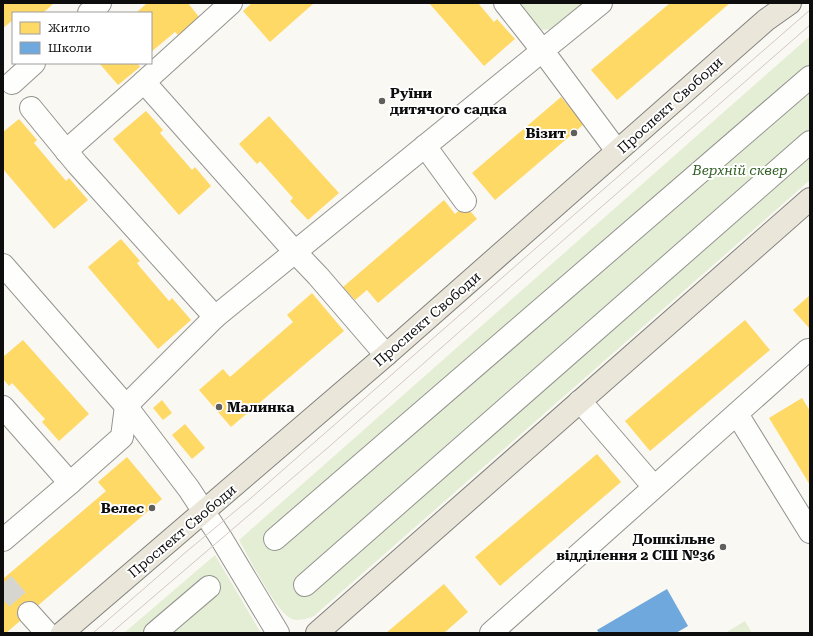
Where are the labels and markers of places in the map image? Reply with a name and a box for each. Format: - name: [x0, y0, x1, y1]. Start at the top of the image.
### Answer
- place label: Руїни дитячого садка: [390, 85, 508, 117]
- marker: Руїни дитячого садка: [377, 96, 387, 106]
- place label: Візит: [526, 125, 567, 141]
- marker: Візит: [569, 128, 579, 138]
- place label: Малинка: [227, 399, 295, 415]
- marker: Малинка: [214, 402, 224, 412]
- place label: Велес: [101, 500, 144, 516]
- marker: Велес: [147, 503, 157, 513]
- place label: Дошкільне відділення 2 СШ №36: [556, 531, 715, 563]
- marker: Дошкільне відділення 2 СШ №36: [718, 542, 728, 552]

